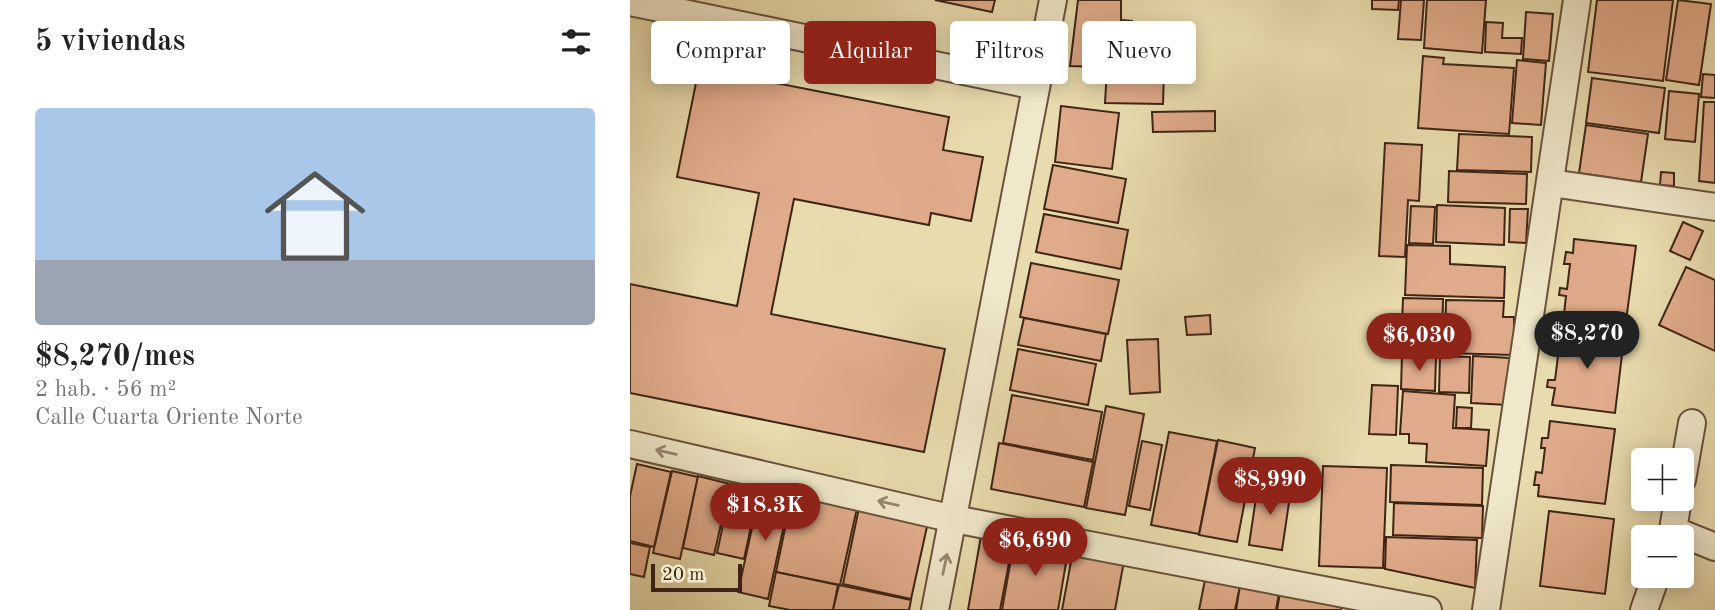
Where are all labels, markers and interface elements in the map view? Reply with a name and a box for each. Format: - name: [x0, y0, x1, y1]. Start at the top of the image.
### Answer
- chip: Comprar: [651, 21, 790, 84]
- chip: Alquilar: [804, 21, 936, 84]
- chip: Filtros: [950, 21, 1068, 84]
- chip: Nuevo: [1082, 21, 1196, 84]
- icon: filters: [557, 23, 595, 61]
- text: 5 viviendas: [35, 27, 185, 57]
- icon: home: [252, 153, 378, 279]
- pin: $8,270: [1530, 312, 1644, 371]
- pin: $6,030: [1362, 314, 1476, 373]
- text: $8,270: [1550, 322, 1624, 345]
- text: $6,030: [1382, 324, 1456, 347]
- text: $8,270/mes: [35, 342, 195, 372]
- text: 2 hab. · 56 m²: [35, 378, 176, 401]
- text: Calle Cuarta Oriente Norte: [35, 406, 303, 429]
- one-way arrow: [655, 445, 678, 458]
- map controls: [1631, 448, 1694, 588]
- button: +: [1631, 448, 1694, 511]
- pin: $8,990: [1213, 458, 1327, 517]
- text: $8,990: [1233, 468, 1307, 491]
- pin: $18.3K: [708, 484, 822, 543]
- text: $18.3K: [726, 494, 804, 517]
- one-way arrow: [877, 496, 900, 509]
- pin: $6,690: [978, 518, 1092, 578]
- button: −: [1631, 525, 1694, 588]
- text: $6,690: [998, 529, 1072, 552]
- one-way arrow: [938, 553, 952, 576]
- scale bar: [651, 561, 742, 593]
- text: 20 m: [662, 566, 704, 585]

